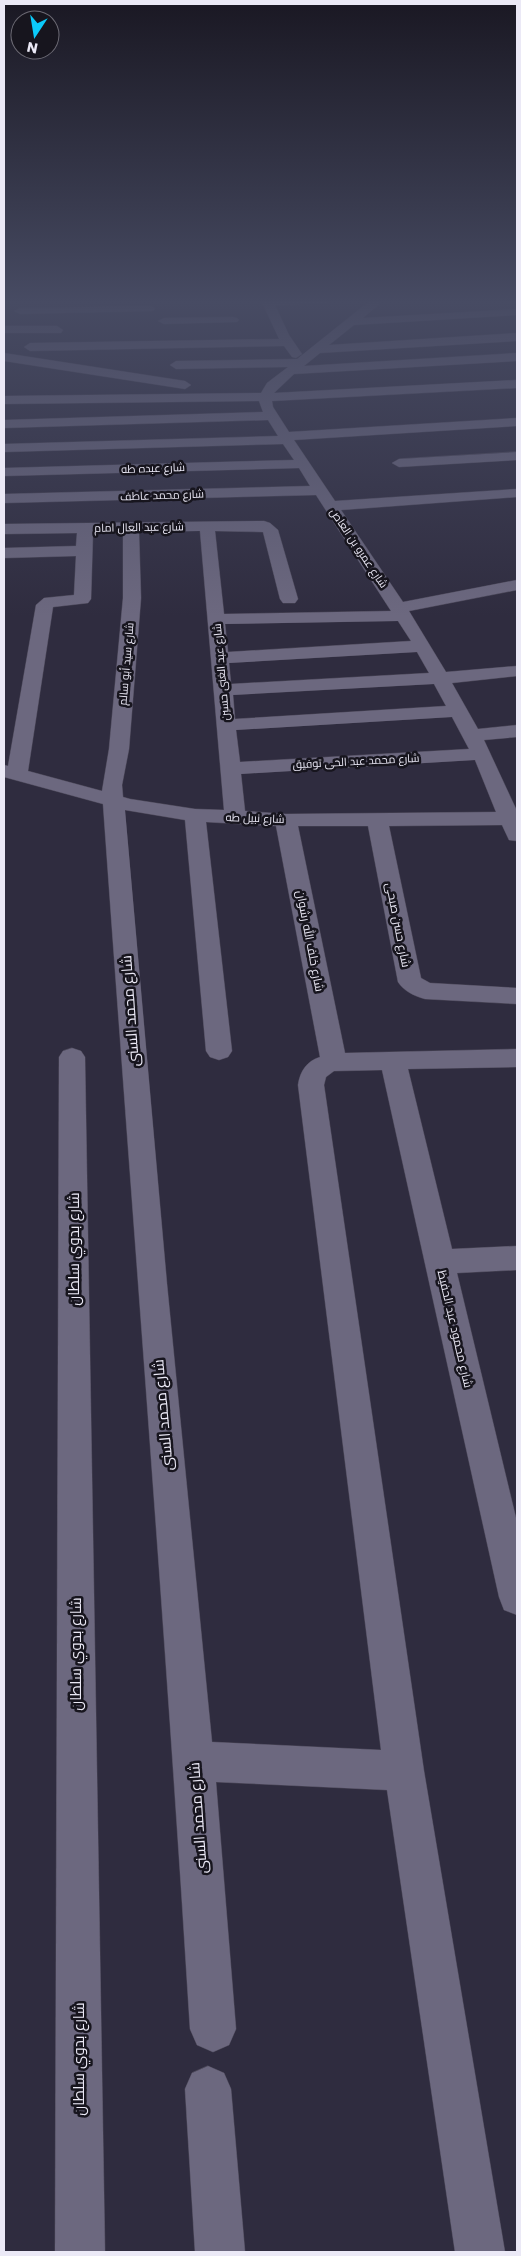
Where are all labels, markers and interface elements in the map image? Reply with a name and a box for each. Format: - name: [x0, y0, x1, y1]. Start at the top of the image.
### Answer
- north arrow: [10, 10, 60, 60]
- text: N: [25, 37, 40, 59]
- street label: شارع عبده طه: [121, 459, 185, 477]
- street label: شارع محمد عاطف: [120, 486, 204, 504]
- street label: شارع عمرو بن العاص: [326, 505, 392, 591]
- street label: شارع عبد العال امام: [94, 518, 184, 536]
- street label: شارع سيد أبو سالم: [114, 622, 138, 706]
- street label: شارع عبد الغنى حسين: [209, 623, 233, 721]
- street label: شارع محمد عبد الحى توفيق: [292, 750, 420, 772]
- street label: شارع نبيل طه: [225, 809, 285, 827]
- street label: شارع حسن صبحى: [382, 881, 415, 969]
- street label: شارع خلف الله رشوان: [292, 889, 329, 993]
- street label: شارع محمد السنى: [115, 955, 145, 1067]
- street label: شارع بدوي سلطان: [63, 1192, 86, 1306]
- street label: شارع محمود عبد الحفيظ: [434, 1268, 477, 1389]
- street label: شارع محمد السنى: [147, 1358, 179, 1472]
- street label: شارع بدوي سلطان: [65, 1597, 88, 1711]
- street label: شارع محمد السنى: [183, 1762, 213, 1874]
- street label: شارع بدوي سلطان: [68, 2002, 91, 2116]

